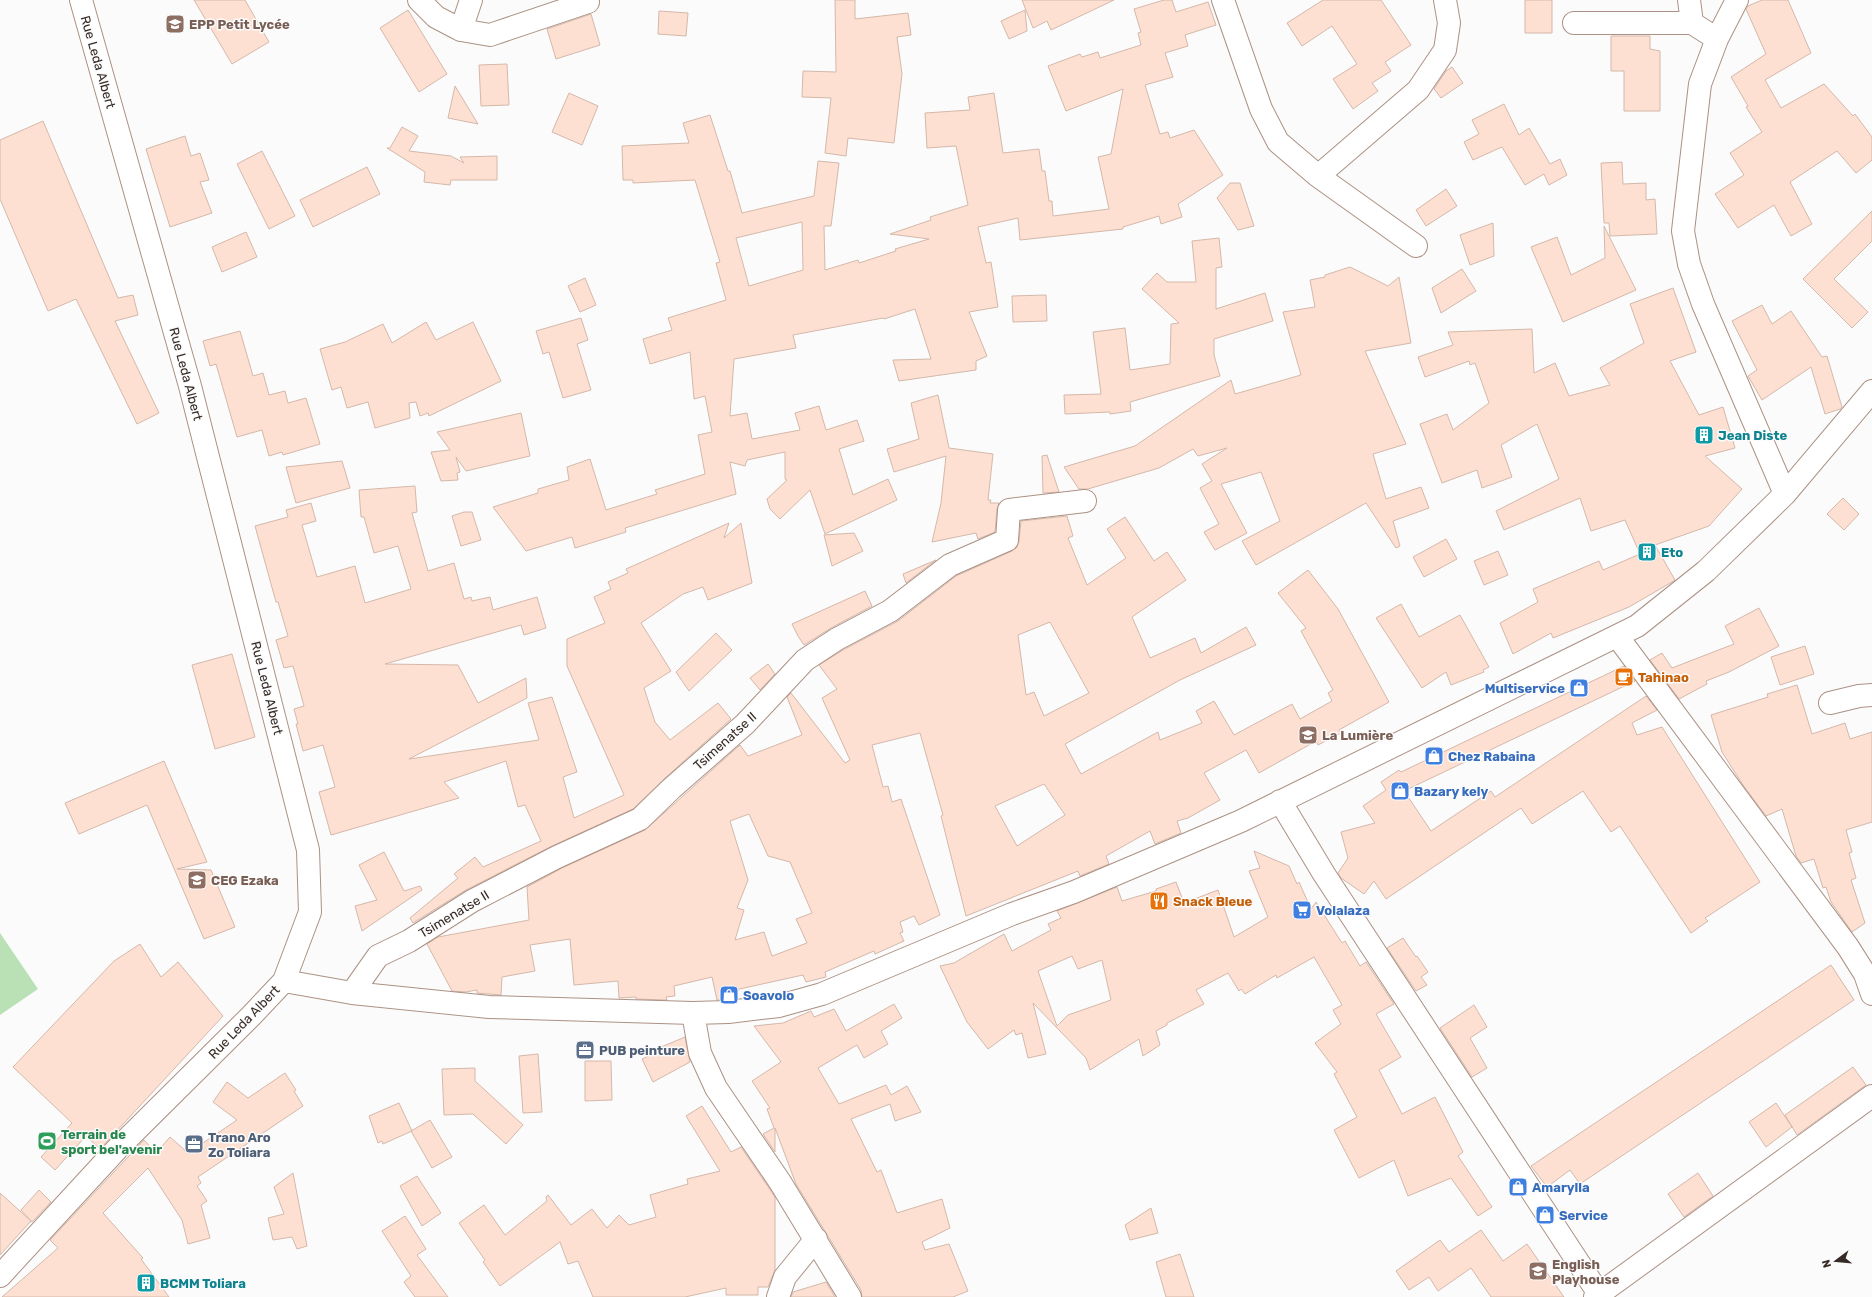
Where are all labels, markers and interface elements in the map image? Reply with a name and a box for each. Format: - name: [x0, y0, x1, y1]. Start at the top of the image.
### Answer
- school or university icon: EPP Petit Lycée: [164, 13, 186, 35]
- street label: Rue Leda Albert: [78, 14, 118, 110]
- place label: EPP Petit Lycée: [189, 17, 290, 32]
- street label: Rue Leda Albert: [166, 326, 206, 422]
- building icon: Jean Diste: [1693, 424, 1715, 446]
- place label: Jean Diste: [1718, 428, 1787, 443]
- building icon: Eto: [1636, 541, 1658, 563]
- place label: Eto: [1661, 545, 1683, 560]
- street label: Rue Leda Albert: [248, 640, 286, 736]
- cafe icon: Tahinao: [1613, 666, 1635, 688]
- place label: Tahinao: [1638, 670, 1689, 685]
- shop icon: Multiservice: [1568, 677, 1590, 699]
- place label: Multiservice: [1485, 681, 1565, 696]
- street label: Tsimenatse II: [691, 709, 759, 773]
- school or university icon: La Lumière: [1297, 724, 1319, 746]
- place label: La Lumière: [1322, 728, 1393, 743]
- shop icon: Chez Rabaina: [1423, 745, 1445, 767]
- place label: Chez Rabaina: [1448, 749, 1536, 764]
- shop icon: Bazary kely: [1389, 780, 1411, 802]
- place label: Bazary kely: [1414, 784, 1489, 799]
- school or university icon: CEG Ezaka: [186, 869, 208, 891]
- place label: CEG Ezaka: [211, 873, 279, 888]
- street label: Tsimenatse II: [416, 887, 492, 941]
- restaurant icon: Snack Bleue: [1148, 890, 1170, 912]
- place label: Snack Bleue: [1173, 894, 1253, 909]
- supermarket icon: Volalaza: [1291, 899, 1313, 921]
- place label: Volalaza: [1316, 903, 1370, 918]
- street label: Rue Leda Albert: [205, 982, 283, 1062]
- shop icon: Soavolo: [718, 984, 740, 1006]
- place label: Soavolo: [743, 988, 794, 1003]
- office icon: PUB peinture: [574, 1039, 596, 1061]
- place label: PUB peinture: [599, 1043, 685, 1058]
- place label: Terrain de sport bel'avenir: [61, 1127, 162, 1157]
- sports icon: Terrain de sport bel'avenir: [36, 1130, 58, 1152]
- place label: Trano Aro Zo Toliara: [208, 1130, 271, 1160]
- office icon: Trano Aro Zo Toliara: [183, 1133, 205, 1155]
- shop icon: Amarylla: [1507, 1176, 1529, 1198]
- place label: Amarylla: [1532, 1180, 1590, 1195]
- shop icon: Service: [1534, 1204, 1556, 1226]
- place label: Service: [1559, 1208, 1608, 1223]
- north arrow: [1816, 1241, 1856, 1281]
- place label: English Playhouse: [1552, 1257, 1620, 1287]
- text: N: [1820, 1258, 1834, 1269]
- school or university icon: English Playhouse: [1527, 1260, 1549, 1282]
- building icon: BCMM Toliara: [135, 1272, 157, 1294]
- place label: BCMM Toliara: [160, 1276, 246, 1291]

